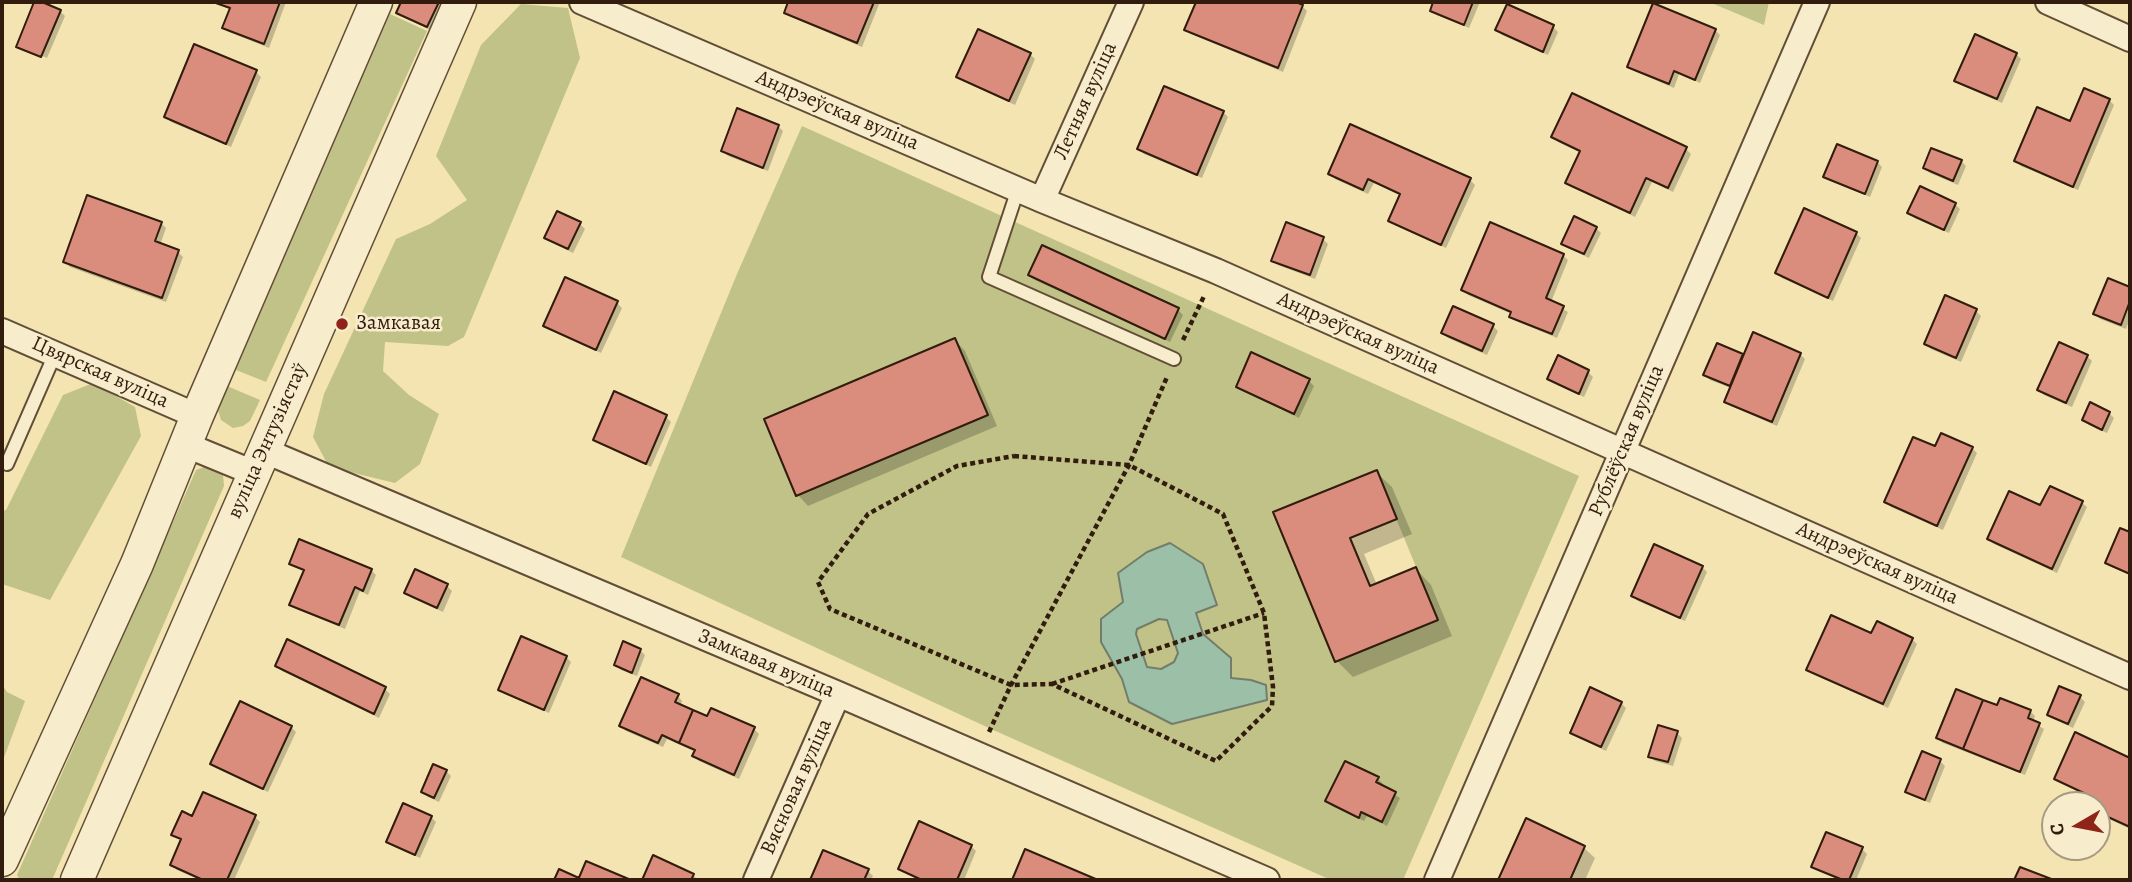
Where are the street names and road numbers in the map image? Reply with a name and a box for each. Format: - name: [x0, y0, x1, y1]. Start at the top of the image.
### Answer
- street label: Летняя вуліца: [1049, 38, 1123, 164]
- street label: Андрэеўская вуліца: [752, 65, 922, 157]
- street label: Андрэеўская вуліца: [1273, 287, 1443, 381]
- street label: Цвярская вуліца: [28, 332, 172, 414]
- street label: вуліца Энтузіястаў: [222, 359, 314, 523]
- street label: Рублёўская вуліца: [1584, 361, 1670, 521]
- street label: Андрэеўская вуліца: [1792, 517, 1962, 611]
- street label: Замкавая вуліца: [694, 624, 838, 704]
- street label: Вясновая вуліца: [756, 715, 838, 859]

